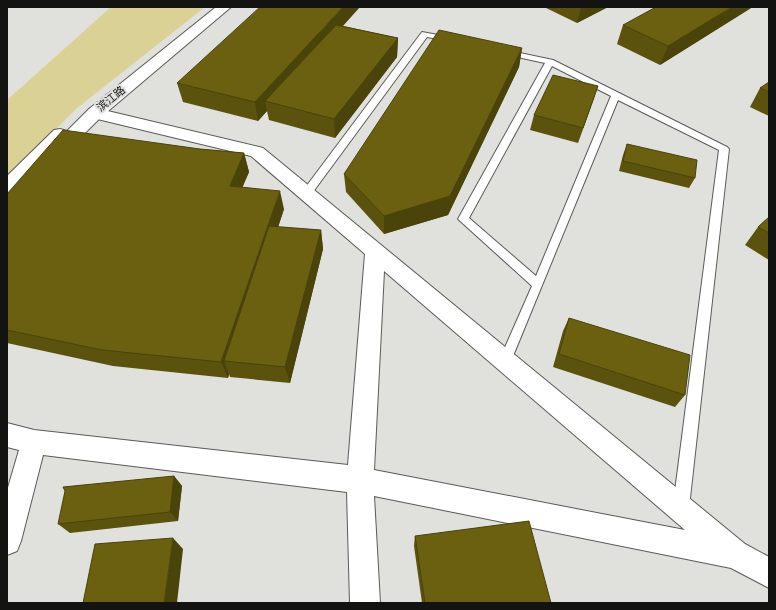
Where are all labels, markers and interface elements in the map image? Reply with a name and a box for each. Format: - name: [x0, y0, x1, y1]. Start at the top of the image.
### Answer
- street label: 滨江路: [94, 84, 128, 114]

